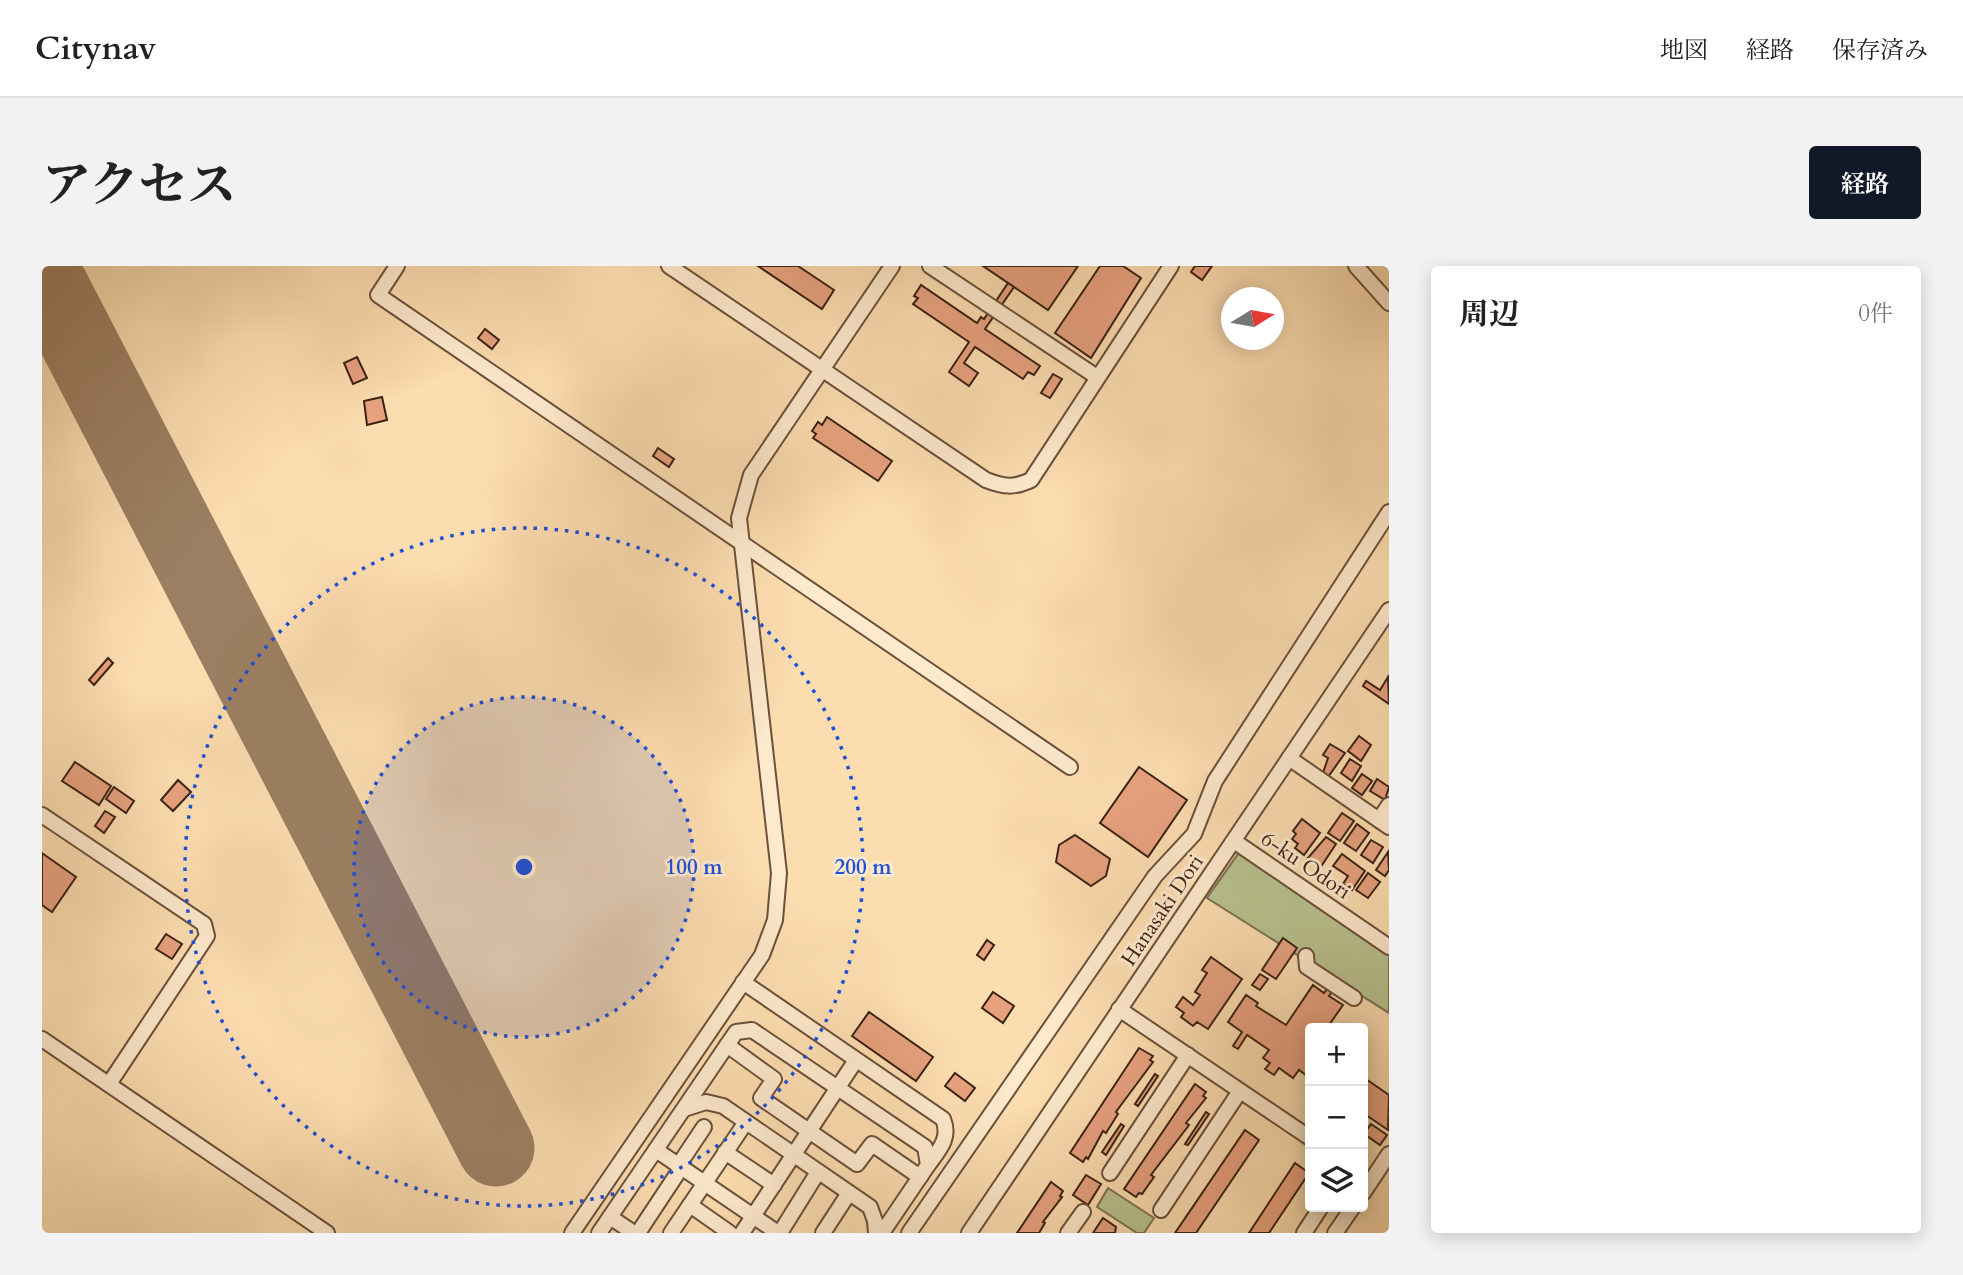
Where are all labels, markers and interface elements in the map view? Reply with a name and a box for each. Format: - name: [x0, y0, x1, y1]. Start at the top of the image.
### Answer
- text: Citynav: [35, 26, 156, 71]
- text: 地図: [1660, 34, 1708, 67]
- text: 経路: [1746, 34, 1794, 67]
- text: 保存済み: [1832, 34, 1928, 67]
- button: 経路: [1809, 146, 1921, 219]
- text: アクセス: [42, 152, 237, 219]
- north arrow: [1221, 287, 1284, 350]
- text: 周辺: [1459, 294, 1519, 335]
- text: 0件: [1858, 298, 1893, 329]
- street label: 6-ku Odori: [1255, 825, 1357, 906]
- street label: Hanasaki Dori: [1114, 849, 1210, 972]
- text: 100 m: [665, 853, 723, 882]
- text: 200 m: [834, 853, 892, 882]
- centre of rings: [512, 855, 536, 879]
- map controls: [1305, 1023, 1368, 1212]
- button: +: [1305, 1023, 1368, 1086]
- button: −: [1305, 1086, 1368, 1149]
- button: layers: [1305, 1149, 1368, 1212]

